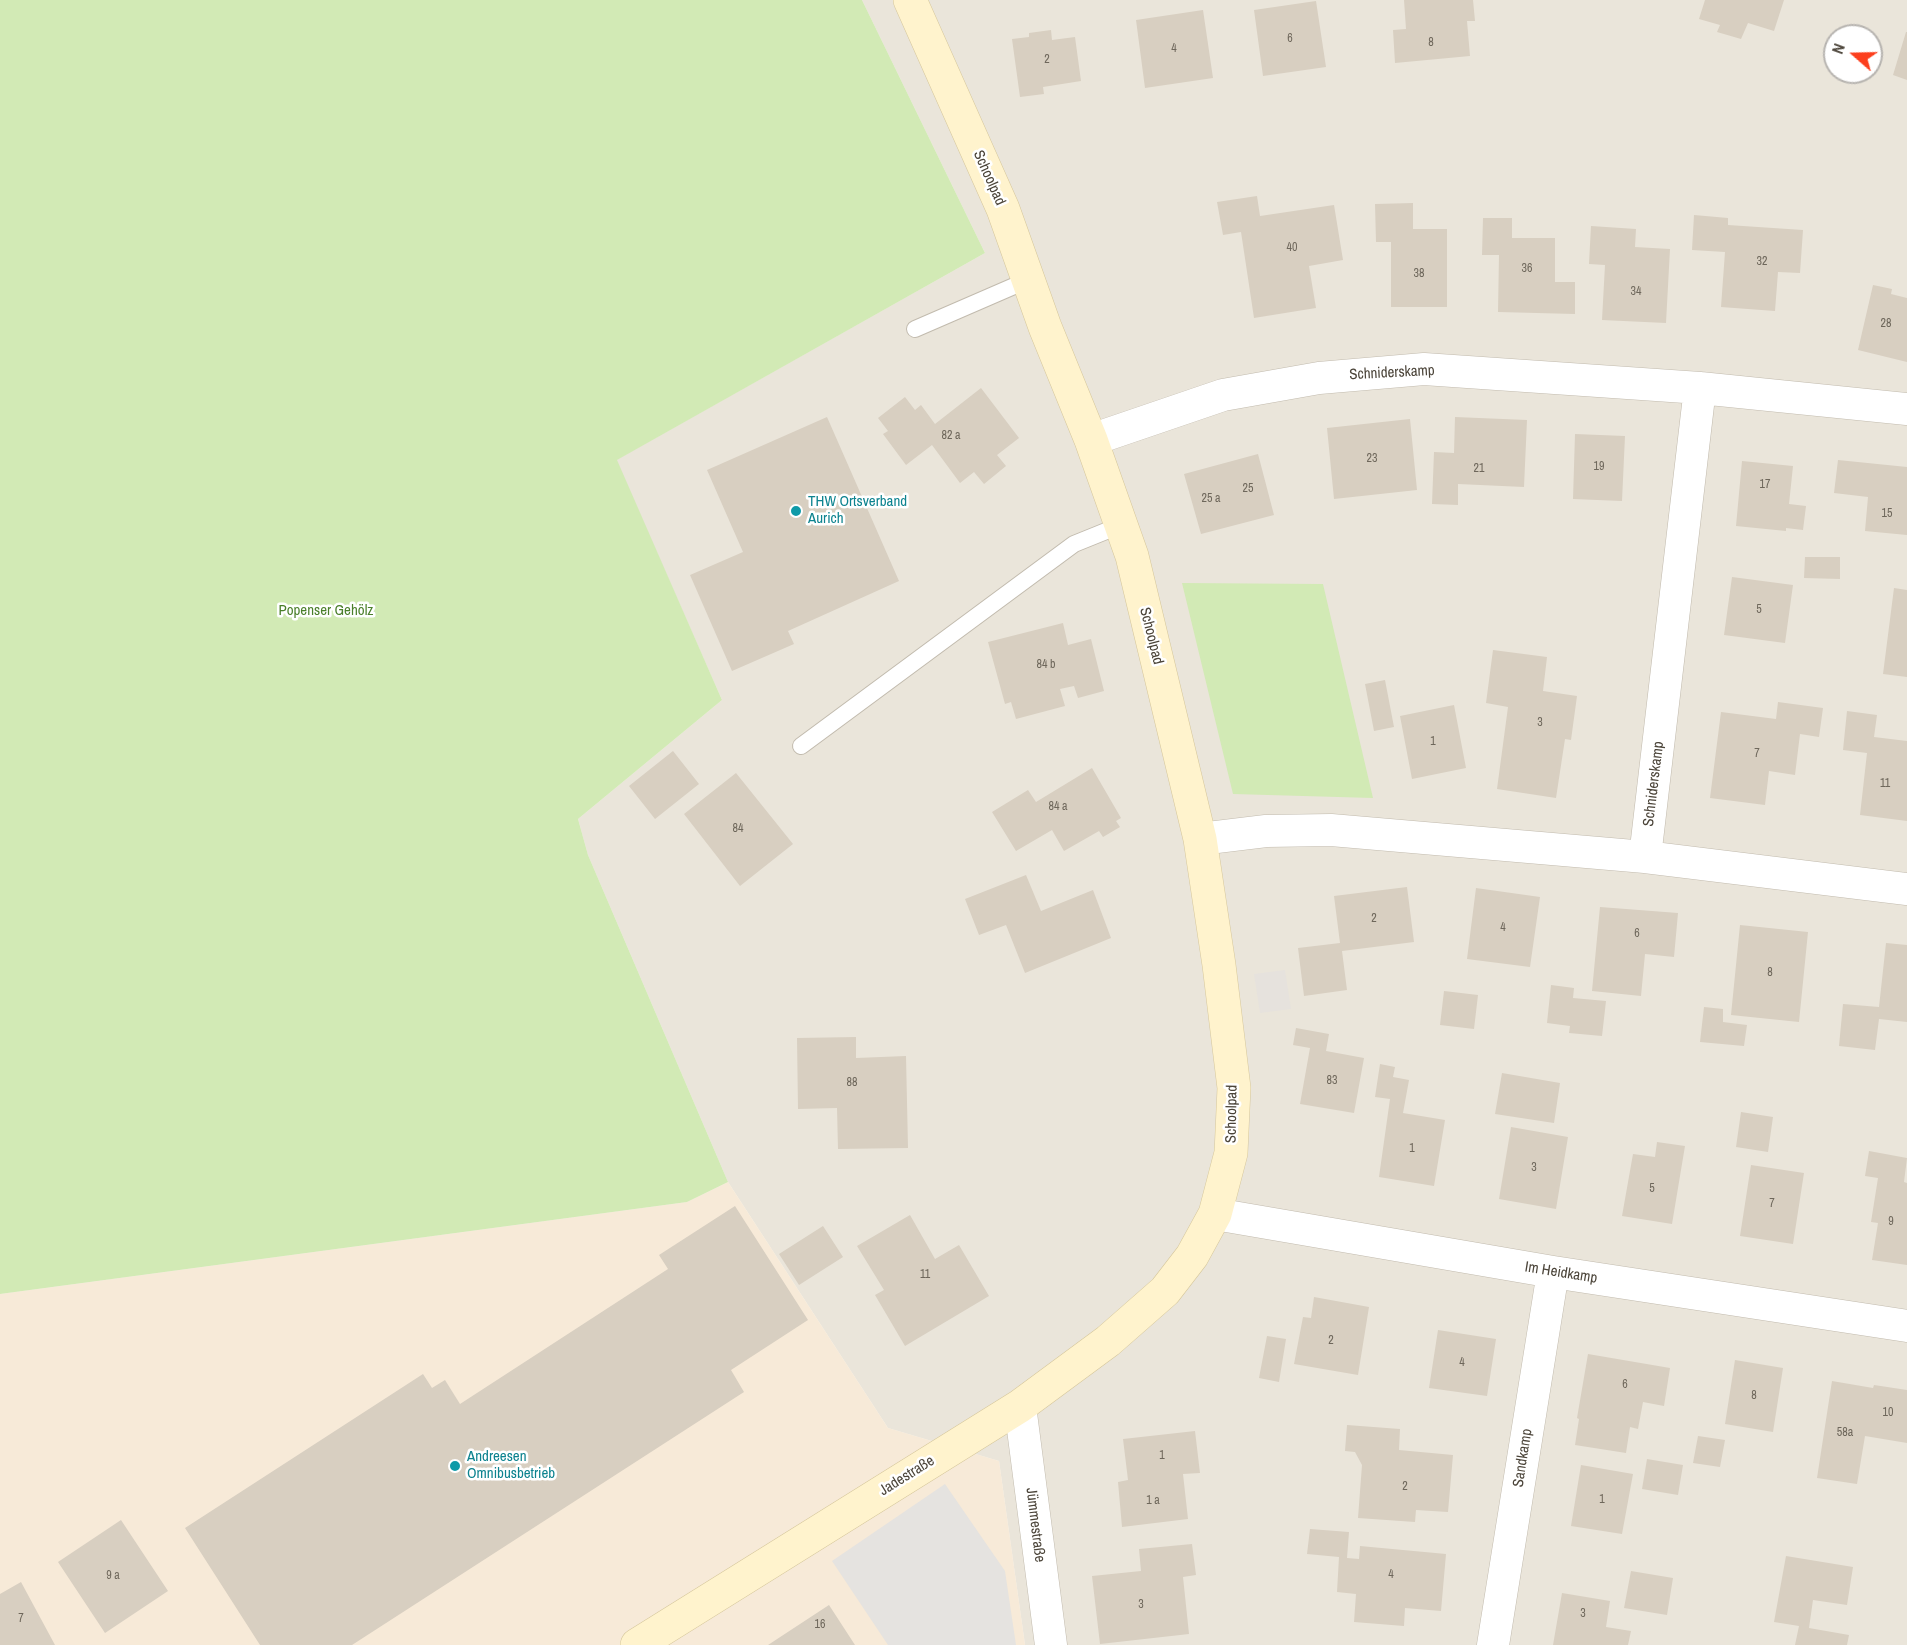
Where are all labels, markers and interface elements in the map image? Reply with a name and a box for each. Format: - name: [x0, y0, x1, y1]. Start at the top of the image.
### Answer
- north arrow: [1823, 24, 1883, 84]
- house number: 6: [1287, 32, 1293, 46]
- house number: 8: [1428, 36, 1434, 50]
- text: N: [1826, 40, 1850, 57]
- house number: 4: [1171, 42, 1177, 56]
- house number: 2: [1044, 53, 1050, 67]
- street label: Schoolpad: [969, 148, 1009, 208]
- house number: 40: [1287, 241, 1297, 255]
- house number: 32: [1757, 255, 1767, 269]
- house number: 36: [1522, 262, 1532, 276]
- house number: 38: [1414, 267, 1424, 281]
- house number: 34: [1631, 285, 1641, 299]
- house number: 28: [1881, 317, 1891, 331]
- street label: Schniderskamp: [1349, 362, 1435, 384]
- house number: 82 a: [941, 429, 961, 443]
- house number: 23: [1367, 452, 1377, 466]
- house number: 19: [1594, 460, 1604, 474]
- house number: 21: [1474, 462, 1484, 476]
- house number: 17: [1760, 478, 1770, 492]
- house number: 25: [1243, 482, 1253, 496]
- house number: 25 a: [1201, 492, 1221, 506]
- place label: THW Ortsverband Aurich: [808, 493, 907, 528]
- marker: THW Ortsverband Aurich: [789, 504, 803, 518]
- house number: 15: [1882, 507, 1892, 521]
- park label: Popenser Gehölz: [278, 602, 374, 620]
- house number: 5: [1756, 603, 1762, 617]
- street label: Schoolpad: [1135, 606, 1167, 666]
- house number: 84 b: [1036, 658, 1056, 672]
- house number: 3: [1537, 716, 1543, 730]
- house number: 1: [1430, 735, 1436, 749]
- street label: Schniderskamp: [1640, 740, 1668, 828]
- house number: 7: [1754, 747, 1760, 761]
- house number: 11: [1880, 777, 1890, 791]
- house number: 84 a: [1048, 800, 1068, 814]
- house number: 84: [733, 822, 743, 836]
- house number: 2: [1371, 912, 1377, 926]
- house number: 4: [1500, 921, 1506, 935]
- house number: 6: [1634, 927, 1640, 941]
- house number: 8: [1767, 966, 1773, 980]
- house number: 83: [1327, 1074, 1337, 1088]
- house number: 88: [847, 1076, 857, 1090]
- street label: Schoolpad: [1222, 1085, 1242, 1143]
- house number: 1: [1409, 1142, 1415, 1156]
- house number: 3: [1531, 1161, 1537, 1175]
- house number: 5: [1649, 1182, 1655, 1196]
- house number: 7: [1769, 1197, 1775, 1211]
- house number: 9: [1888, 1215, 1894, 1229]
- street label: Im Heidkamp: [1523, 1258, 1599, 1288]
- house number: 11: [920, 1268, 930, 1282]
- house number: 2: [1328, 1334, 1334, 1348]
- house number: 4: [1459, 1356, 1465, 1370]
- house number: 6: [1622, 1378, 1628, 1392]
- house number: 8: [1751, 1389, 1757, 1403]
- house number: 10: [1883, 1406, 1893, 1420]
- house number: 58a: [1837, 1426, 1853, 1440]
- street label: Sandkamp: [1510, 1428, 1536, 1488]
- place label: Andreesen Omnibusbetrieb: [467, 1448, 555, 1483]
- house number: 1: [1159, 1449, 1165, 1463]
- street label: Jadestraße: [876, 1452, 938, 1500]
- marker: Andreesen Omnibusbetrieb: [448, 1459, 462, 1473]
- house number: 2: [1402, 1480, 1408, 1494]
- street label: Jümmestraße: [1021, 1487, 1049, 1563]
- house number: 1: [1599, 1493, 1605, 1507]
- house number: 1 a: [1146, 1494, 1160, 1508]
- house number: 4: [1388, 1568, 1394, 1582]
- house number: 9 a: [106, 1569, 120, 1583]
- house number: 3: [1138, 1598, 1144, 1612]
- house number: 3: [1580, 1607, 1586, 1621]
- house number: 7: [18, 1612, 24, 1626]
- house number: 16: [815, 1618, 825, 1632]

